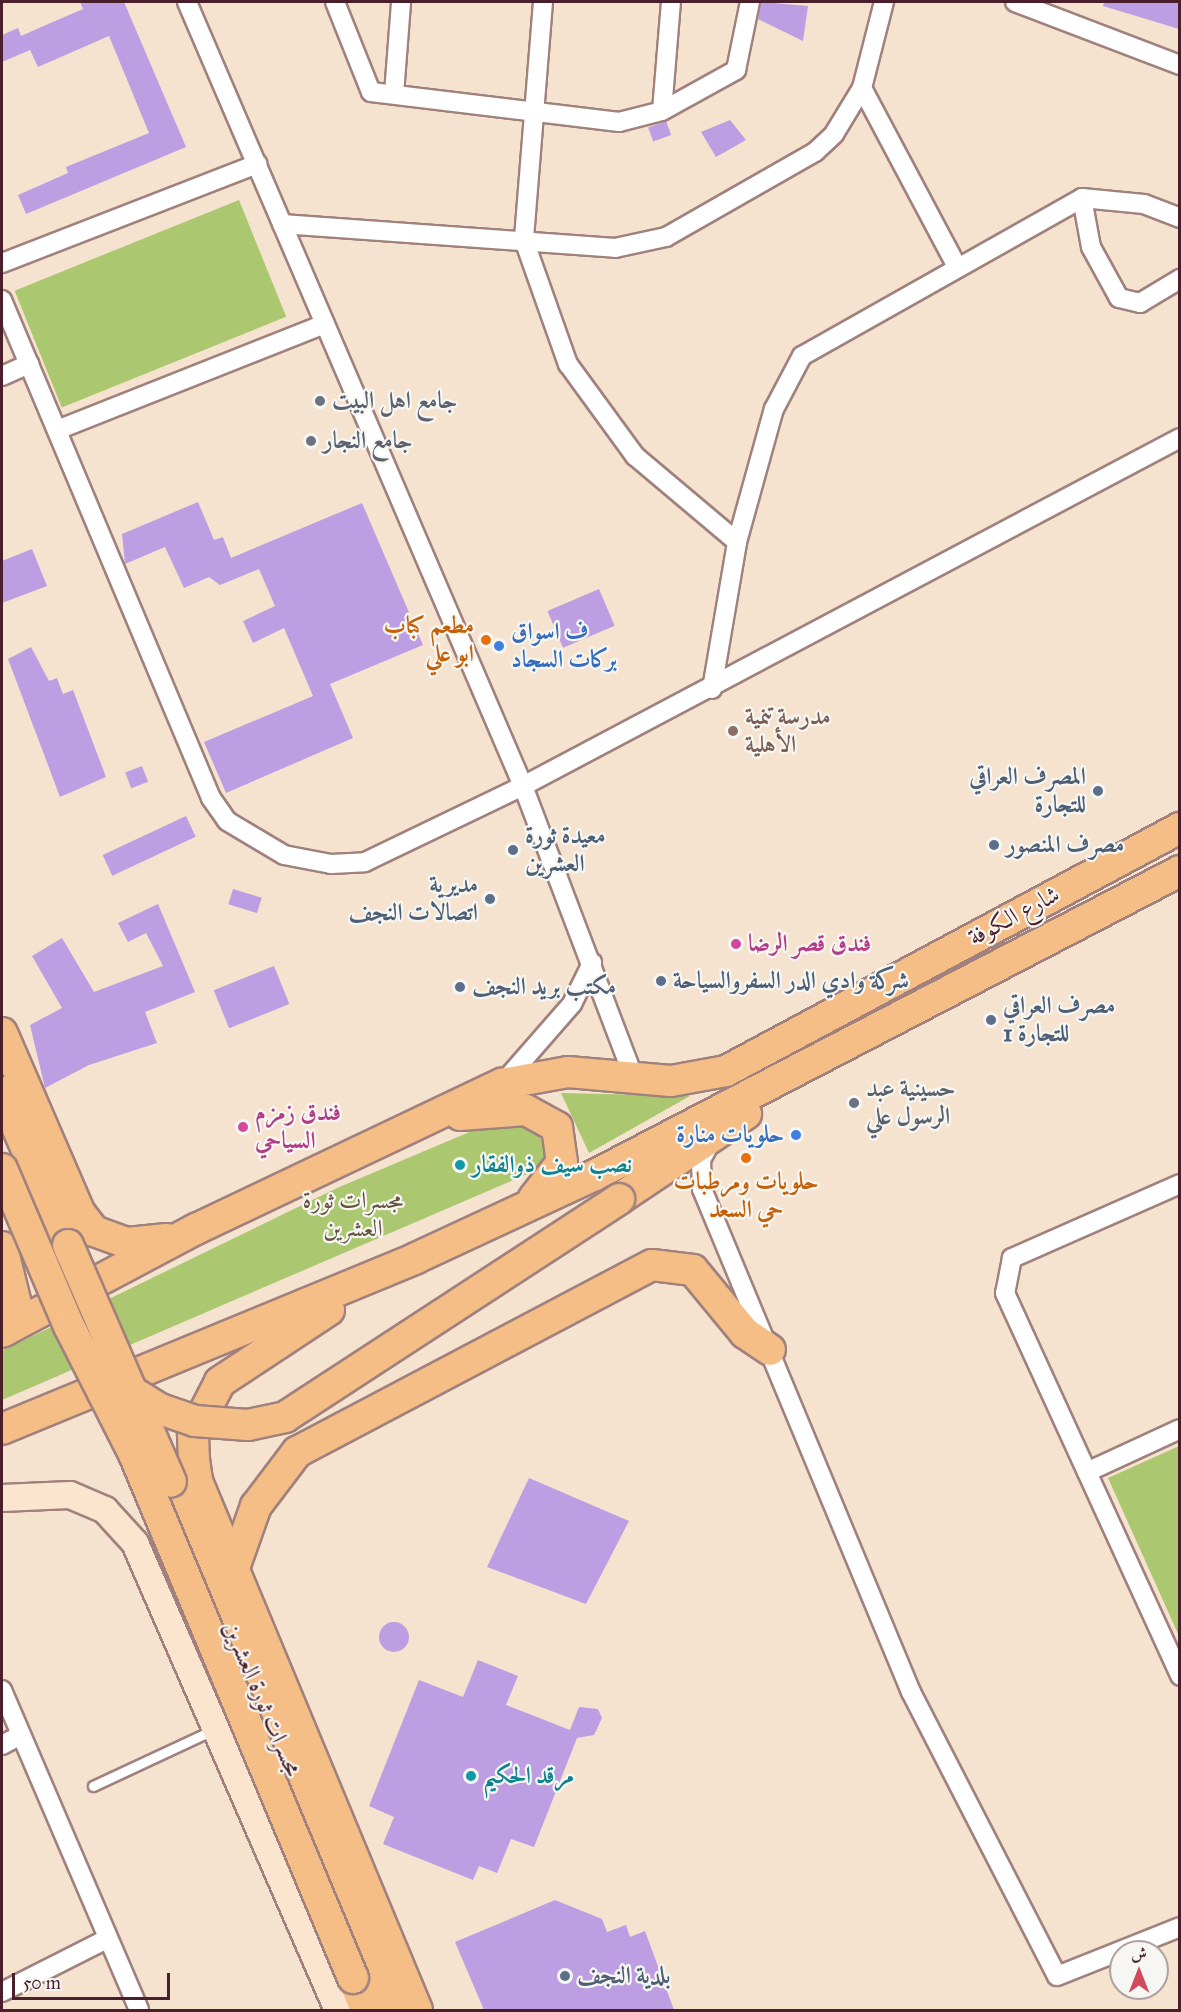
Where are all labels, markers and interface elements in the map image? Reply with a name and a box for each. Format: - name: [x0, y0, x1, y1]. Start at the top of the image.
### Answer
- place label: جامع اهل البيت: [332, 387, 457, 415]
- marker: جامع اهل البيت: [313, 394, 327, 408]
- place label: جامع النجار: [323, 427, 413, 455]
- marker: جامع النجار: [304, 434, 318, 448]
- place label: مطعم كباب ابو علي: [384, 612, 474, 668]
- place label: ف اسواق بركات السجاد: [511, 618, 617, 674]
- marker: مطعم كباب ابو علي: [479, 633, 493, 647]
- marker: ف اسواق بركات السجاد: [492, 639, 506, 653]
- place label: مدرسة تنمية الأهلية: [745, 703, 830, 759]
- marker: مدرسة تنمية الأهلية: [726, 724, 740, 738]
- place label: المصرف العراقي للتجارة: [969, 763, 1086, 819]
- marker: المصرف العراقي للتجارة: [1091, 784, 1105, 798]
- place label: معيدة ثورة العشرين: [525, 822, 606, 878]
- place label: مصرف المنصور: [1006, 831, 1124, 859]
- marker: مصرف المنصور: [987, 838, 1001, 852]
- marker: معيدة ثورة العشرين: [506, 843, 520, 857]
- place label: مديرية اتصالات النجف: [349, 871, 478, 927]
- street label: شارع الكوفة: [963, 880, 1065, 952]
- marker: مديرية اتصالات النجف: [483, 892, 497, 906]
- place label: فندق قصر الرضا: [748, 930, 871, 958]
- marker: فندق قصر الرضا: [729, 937, 743, 951]
- place label: شركة وادي الدر السفروالسياحة: [673, 967, 909, 995]
- place label: مكتب بريد النجف: [472, 973, 616, 1001]
- marker: شركة وادي الدر السفروالسياحة: [654, 974, 668, 988]
- marker: مكتب بريد النجف: [453, 980, 467, 994]
- place label: مصرف العراقي للتجارة 1: [1003, 992, 1115, 1048]
- marker: مصرف العراقي للتجارة 1: [984, 1013, 998, 1027]
- place label: حسينية عبد الرسول علي: [866, 1075, 956, 1131]
- marker: حسينية عبد الرسول علي: [847, 1096, 861, 1110]
- place label: فندق زمزم السياحي: [255, 1099, 341, 1155]
- marker: فندق زمزم السياحي: [236, 1120, 250, 1134]
- place label: حلويات منارة: [676, 1121, 784, 1149]
- marker: حلويات منارة: [789, 1128, 803, 1142]
- place label: نصب سيف ذوالفقار: [472, 1151, 632, 1179]
- marker: حلويات ومرطبات حي السعد: [739, 1151, 753, 1165]
- marker: نصب سيف ذوالفقار: [453, 1158, 467, 1172]
- place label: حلويات ومرطبات حي السعد: [673, 1168, 819, 1224]
- park label: مجسرات ثورة العشرين: [303, 1187, 403, 1243]
- street label: مجسرات ثورة العشرين: [216, 1617, 308, 1781]
- place label: مرقد الحكيم: [483, 1762, 574, 1790]
- marker: مرقد الحكيم: [464, 1769, 478, 1783]
- north arrow: [1109, 1940, 1169, 2000]
- text: ش: [1131, 1944, 1147, 1963]
- scale bar: [15, 1961, 172, 1999]
- place label: بلدية النجف: [577, 1962, 671, 1990]
- marker: بلدية النجف: [558, 1969, 572, 1983]
- text: 50 m: [23, 1972, 61, 1994]

